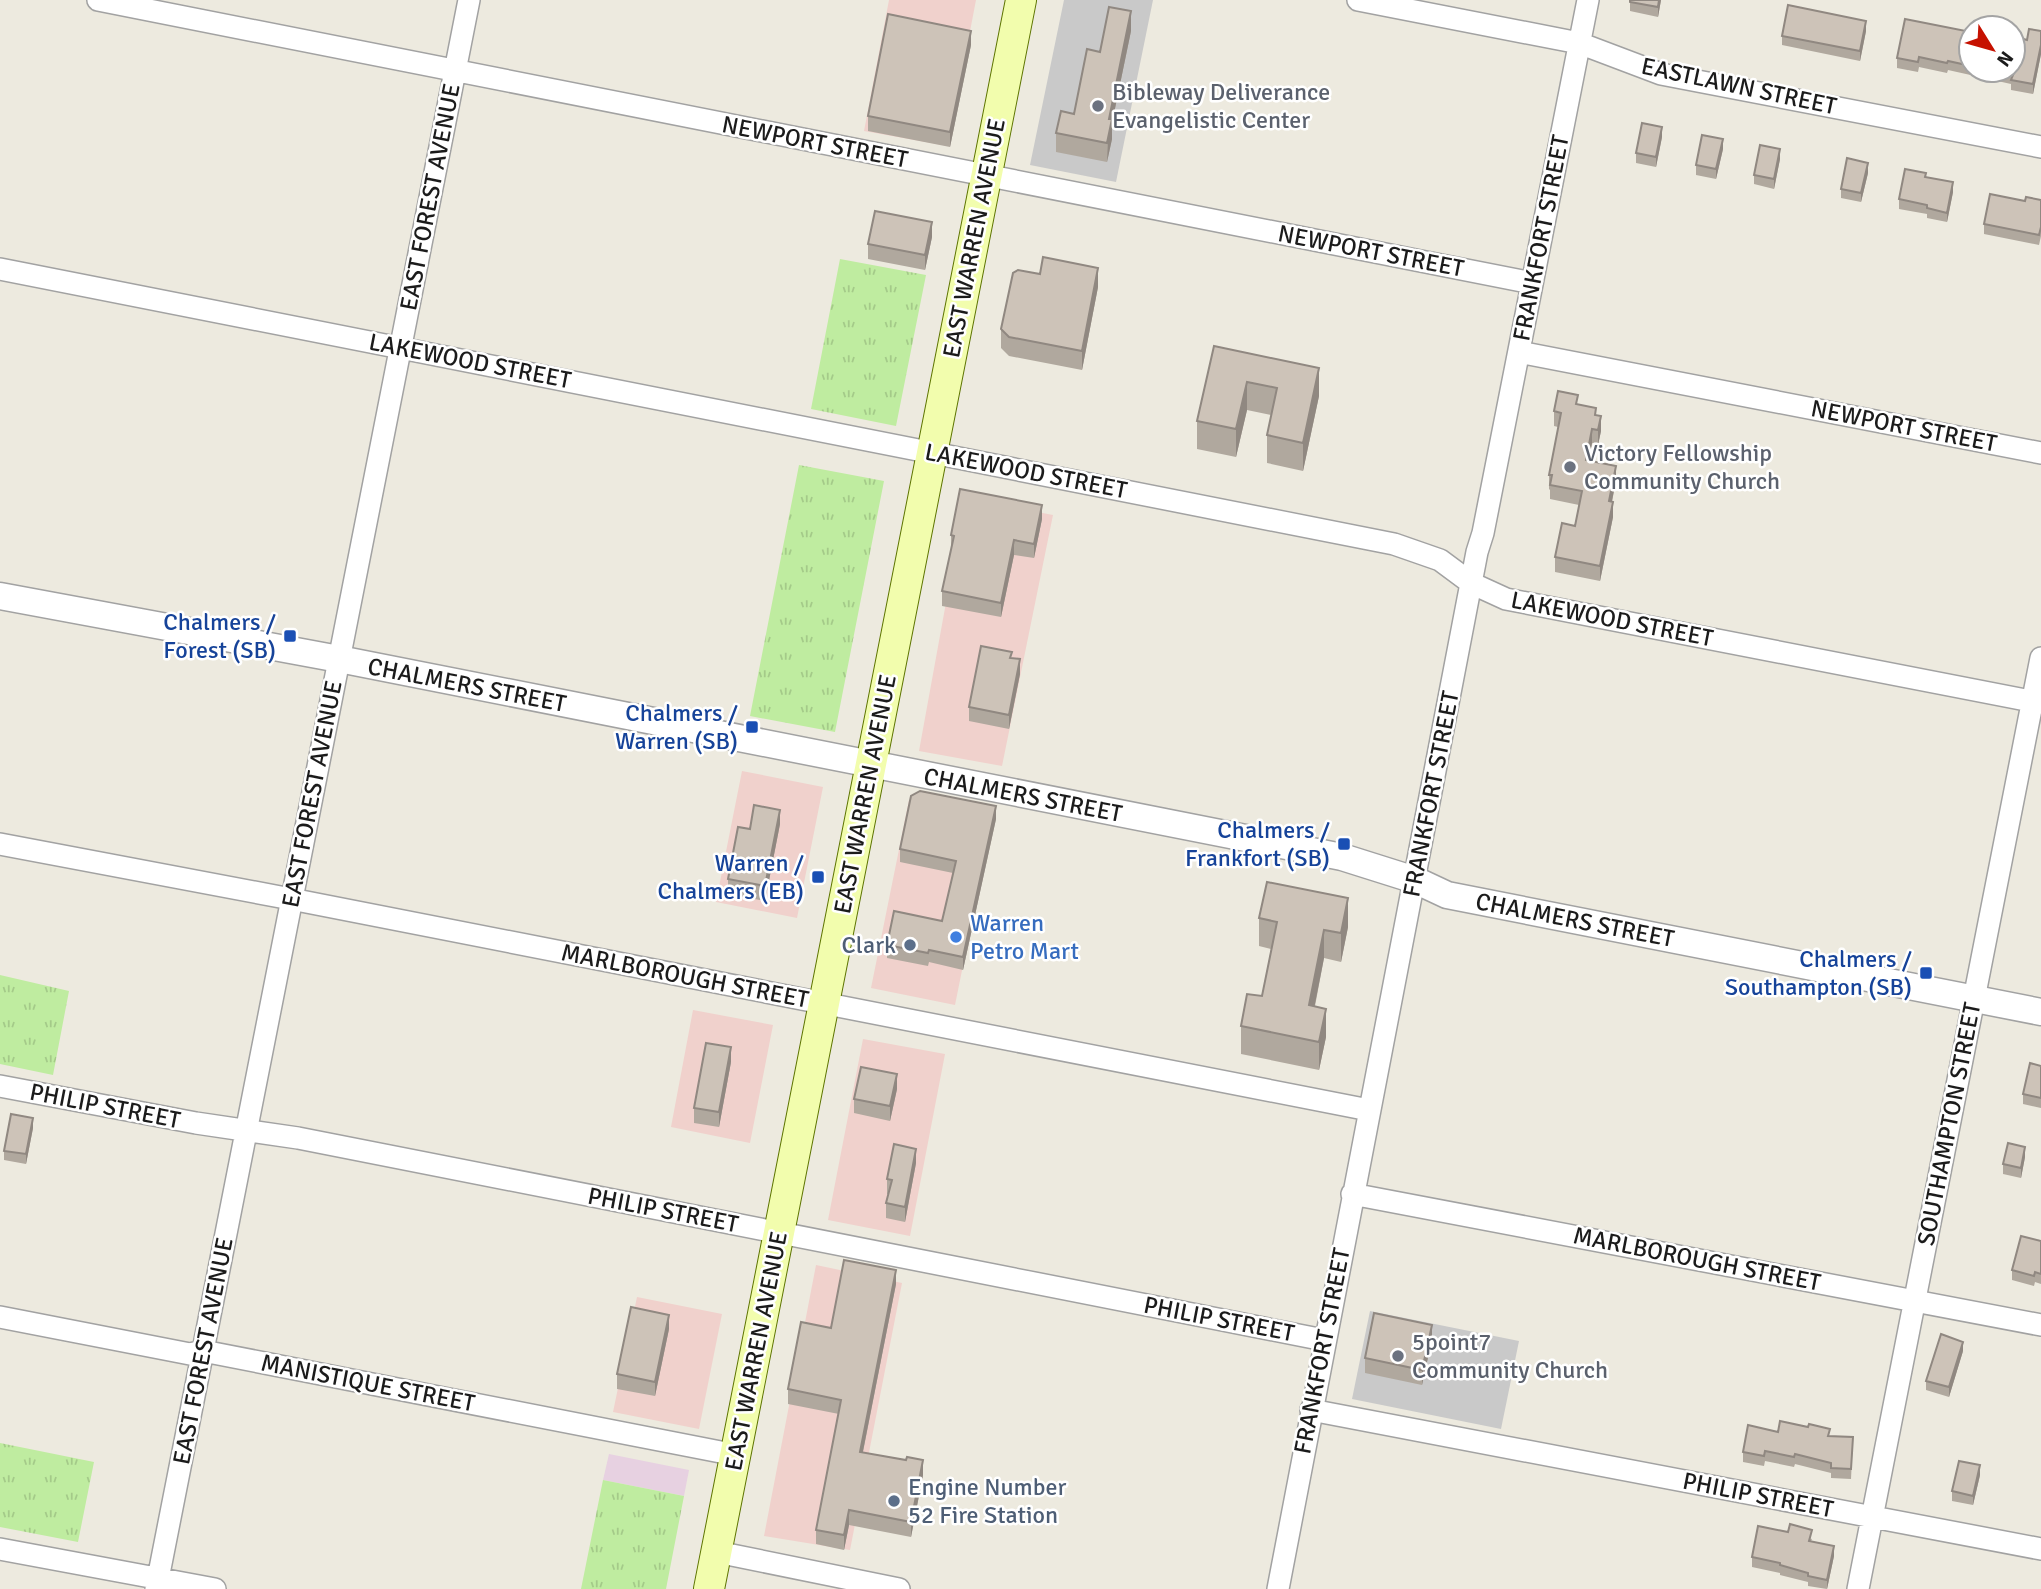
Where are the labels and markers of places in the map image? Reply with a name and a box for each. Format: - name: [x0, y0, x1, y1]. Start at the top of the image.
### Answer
- place label: Bibleway Deliverance Evangelistic Center: [1112, 77, 1330, 135]
- marker: Bibleway Deliverance Evangelistic Center: [1090, 98, 1106, 114]
- place label: Victory Fellowship Community Church: [1584, 438, 1780, 496]
- marker: Victory Fellowship Community Church: [1562, 459, 1578, 475]
- place label: Chalmers / Forest (SB): [163, 607, 276, 665]
- marker: Chalmers / Forest (SB): [282, 628, 298, 644]
- place label: Chalmers / Warren (SB): [615, 698, 738, 756]
- marker: Chalmers / Warren (SB): [744, 719, 760, 735]
- place label: Chalmers / Frankfort (SB): [1185, 815, 1330, 873]
- marker: Chalmers / Frankfort (SB): [1336, 836, 1352, 852]
- place label: Warren / Chalmers (EB): [657, 848, 804, 906]
- marker: Warren / Chalmers (EB): [810, 869, 826, 885]
- place label: Warren Petro Mart: [970, 908, 1079, 966]
- marker: Warren Petro Mart: [948, 929, 964, 945]
- place label: Clark: [841, 930, 896, 960]
- marker: Clark: [902, 937, 918, 953]
- place label: Chalmers / Southampton (SB): [1725, 944, 1912, 1002]
- marker: Chalmers / Southampton (SB): [1918, 965, 1934, 981]
- place label: 5point7 Community Church: [1412, 1327, 1608, 1385]
- marker: 5point7 Community Church: [1390, 1348, 1406, 1364]
- place label: Engine Number 52 Fire Station: [908, 1472, 1066, 1530]
- marker: Engine Number 52 Fire Station: [886, 1493, 902, 1509]

